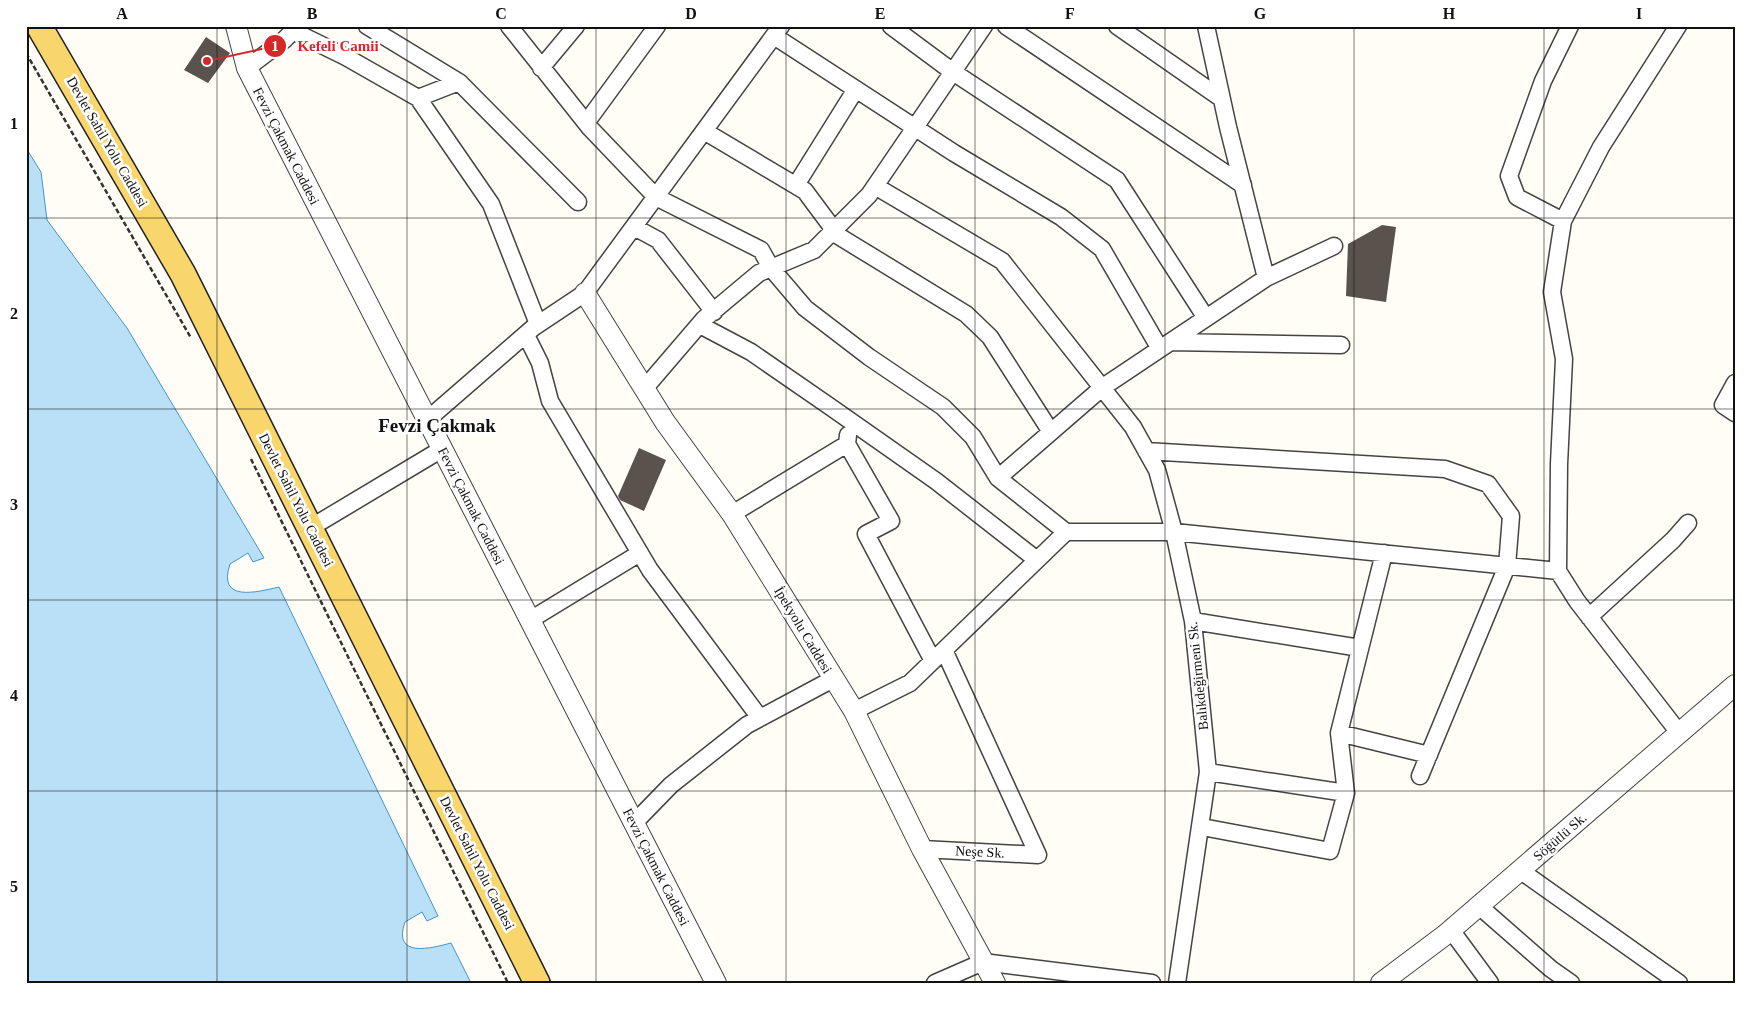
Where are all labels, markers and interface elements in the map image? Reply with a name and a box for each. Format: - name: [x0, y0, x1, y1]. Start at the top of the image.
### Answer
- text: A: [116, 5, 128, 22]
- text: B: [307, 5, 318, 22]
- text: C: [495, 5, 507, 22]
- text: D: [685, 5, 697, 22]
- text: E: [875, 5, 885, 22]
- text: F: [1065, 5, 1075, 22]
- text: G: [1254, 5, 1267, 22]
- text: H: [1443, 5, 1456, 22]
- text: I: [1636, 5, 1642, 22]
- callout: Kefeli Camii: [263, 31, 389, 61]
- text: 1: [271, 38, 279, 54]
- text: Kefeli Camii: [297, 38, 379, 54]
- street label: Devlet Sahil Yolu Caddesi: [64, 74, 150, 210]
- street label: Fevzi Çakmak Caddesi: [250, 85, 322, 207]
- text: 1: [10, 115, 18, 132]
- text: 2: [10, 305, 18, 322]
- district label: Fevzi Çakmak: [378, 415, 496, 436]
- street label: Devlet Sahil Yolu Caddesi: [256, 431, 336, 569]
- street label: Fevzi Çakmak Caddesi: [435, 445, 507, 567]
- text: 3: [10, 496, 18, 513]
- street label: İpekyolu Caddesi: [771, 584, 835, 676]
- street label: Balıkdeğirmeni Sk.: [1185, 621, 1211, 731]
- text: 4: [10, 687, 18, 704]
- street label: Devlet Sahil Yolu Caddesi: [437, 794, 517, 932]
- street label: Fevzi Çakmak Caddesi: [620, 806, 692, 928]
- street label: Söğütlü Sk.: [1530, 810, 1590, 864]
- street label: Neşe Sk.: [955, 843, 1005, 861]
- text: 5: [10, 878, 18, 895]

